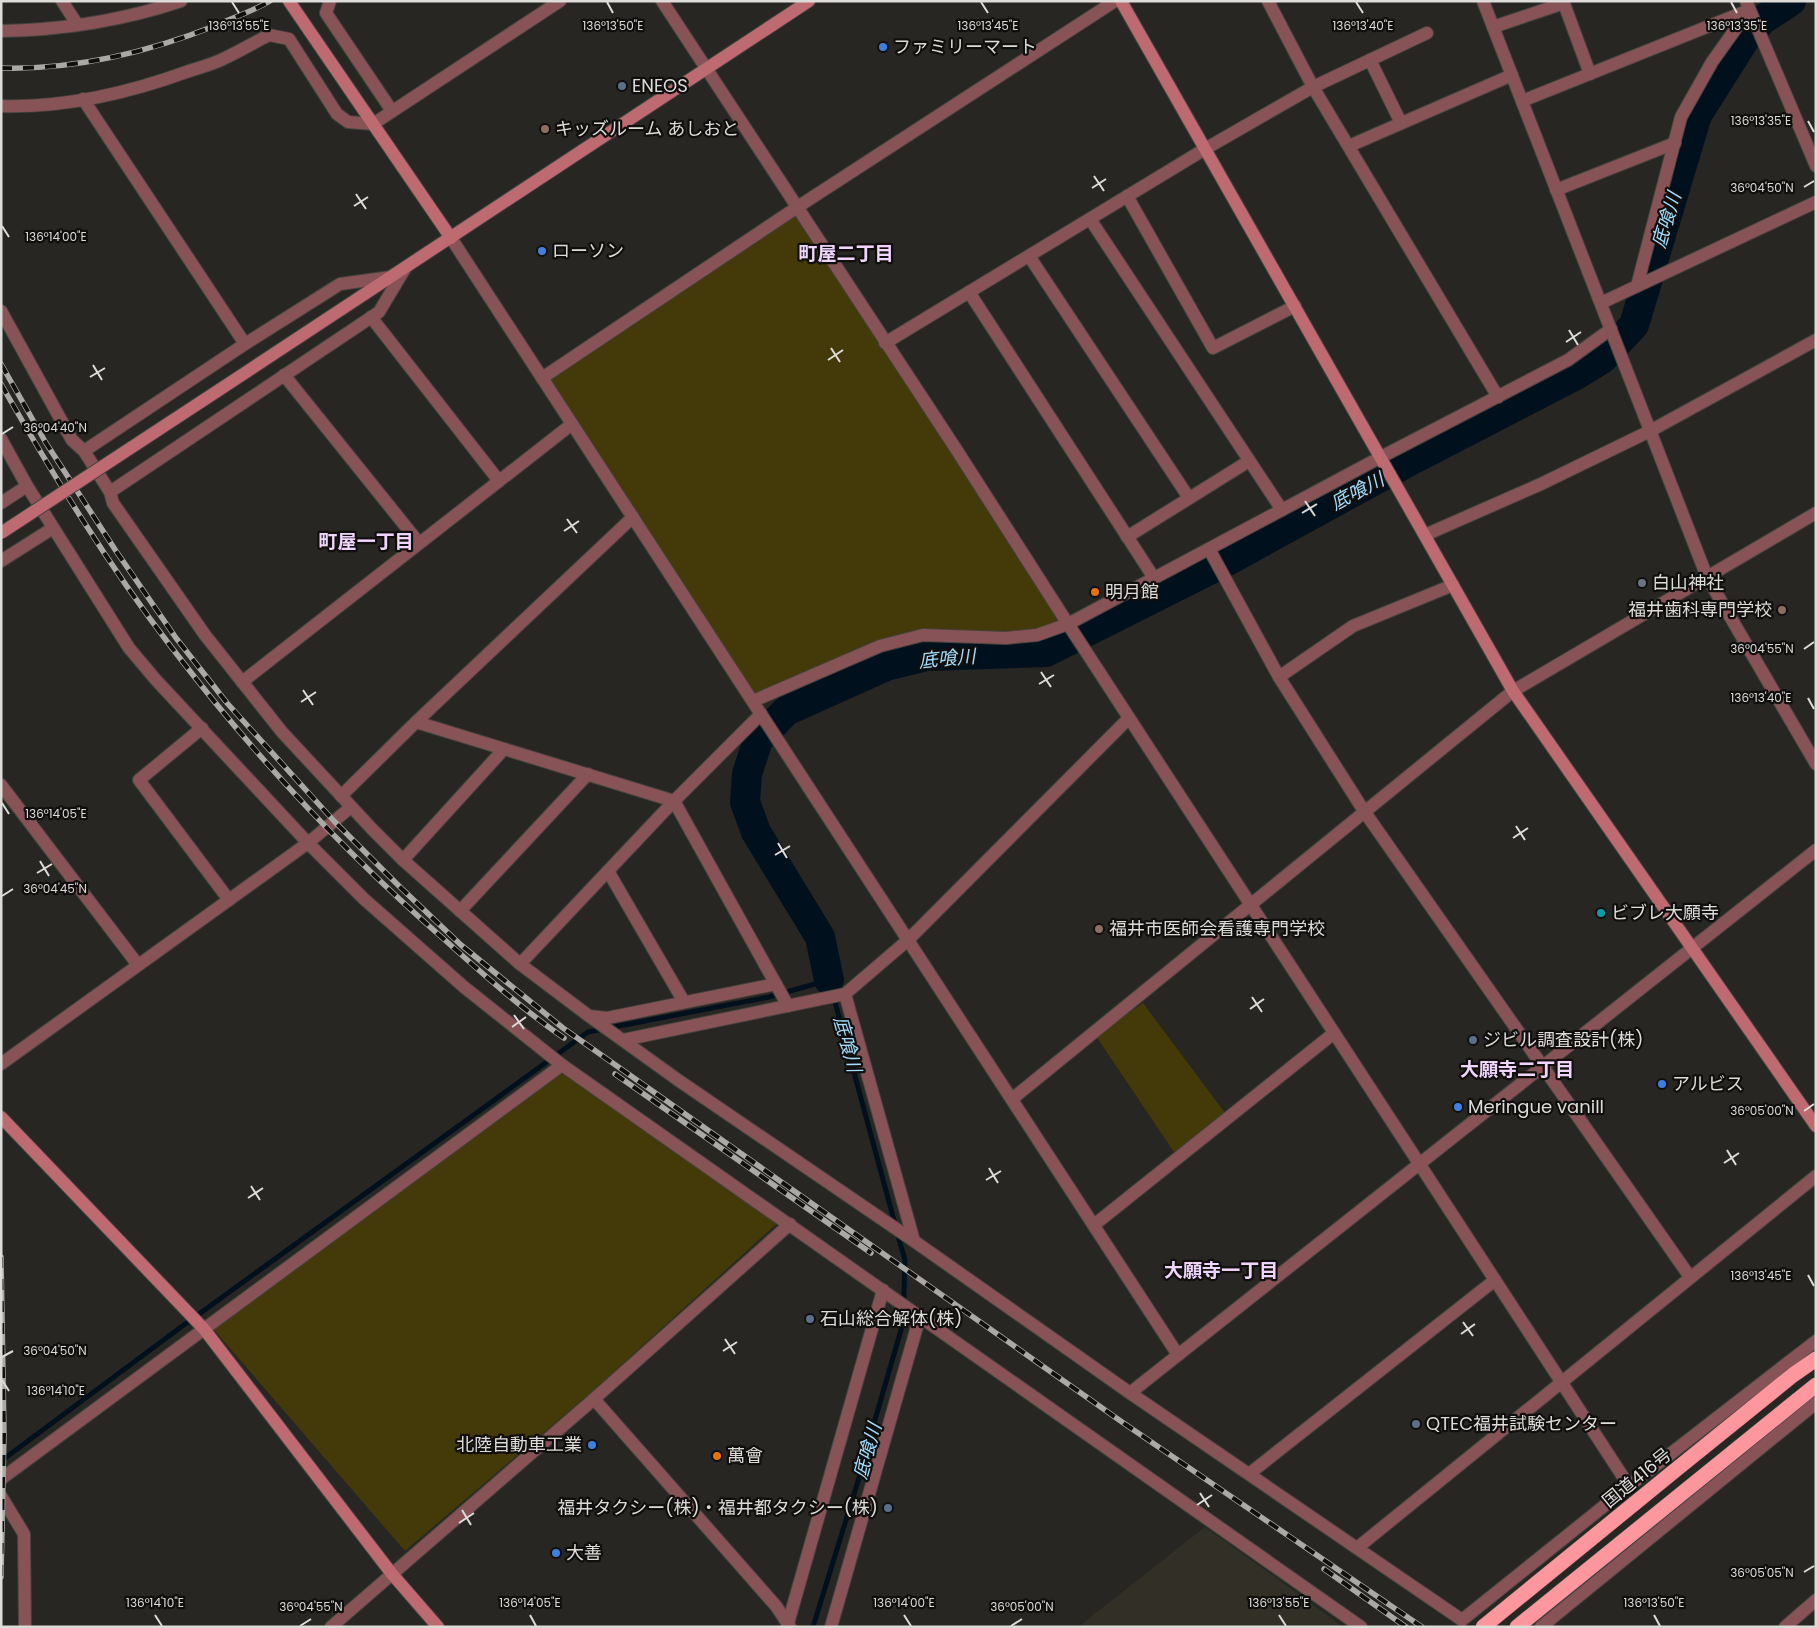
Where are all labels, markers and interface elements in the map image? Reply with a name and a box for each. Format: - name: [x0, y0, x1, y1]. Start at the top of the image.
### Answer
- text: 136°13'55"E: [209, 17, 270, 34]
- text: 136°13'50"E: [583, 17, 644, 34]
- text: 136°13'45"E: [957, 17, 1019, 34]
- text: 136°13'40"E: [1332, 17, 1394, 34]
- text: 136°13'35"E: [1707, 17, 1767, 34]
- place label: ファミリーマート: [893, 34, 1037, 59]
- marker: ファミリーマート: [877, 41, 889, 53]
- place label: ENEOS: [632, 73, 688, 98]
- marker: ENEOS: [616, 80, 628, 92]
- text: 136°13'35"E: [1731, 112, 1791, 129]
- place label: キッズルーム あしおと: [555, 116, 739, 141]
- marker: キッズルーム あしおと: [539, 123, 551, 135]
- text: 36°04'50"N: [1730, 179, 1794, 196]
- water label: 底喰川: [1645, 187, 1688, 251]
- text: 136°14'00"E: [25, 228, 87, 245]
- place label: ローソン: [552, 238, 624, 263]
- district label: 町屋二丁目: [798, 240, 894, 267]
- marker: ローソン: [536, 245, 548, 257]
- text: 36°04'40"N: [23, 419, 87, 436]
- water label: 底喰川: [1326, 465, 1390, 517]
- district label: 町屋一丁目: [318, 528, 414, 555]
- place label: 白山神社: [1652, 570, 1724, 595]
- marker: 白山神社: [1636, 577, 1648, 589]
- place label: 明月館: [1105, 579, 1159, 604]
- marker: 明月館: [1089, 586, 1101, 598]
- place label: 福井歯科専門学校: [1628, 597, 1772, 622]
- marker: 福井歯科専門学校: [1776, 604, 1788, 616]
- text: 36°04'55"N: [1730, 640, 1794, 657]
- water label: 底喰川: [917, 642, 979, 674]
- text: 136°13'40"E: [1730, 689, 1792, 706]
- text: 136°14'05"E: [25, 805, 87, 822]
- text: 36°04'45"N: [23, 880, 87, 897]
- place label: ビブレ大願寺: [1611, 900, 1719, 925]
- marker: ビブレ大願寺: [1595, 907, 1607, 919]
- place label: 福井市医師会看護専門学校: [1109, 916, 1325, 941]
- marker: 福井市医師会看護専門学校: [1093, 923, 1105, 935]
- water label: 底喰川: [827, 1013, 868, 1077]
- place label: ジビル調査設計(株): [1483, 1027, 1643, 1052]
- marker: ジビル調査設計(株): [1467, 1034, 1479, 1046]
- district label: 大願寺二丁目: [1460, 1056, 1574, 1083]
- place label: アルビス: [1672, 1071, 1744, 1096]
- marker: アルビス: [1656, 1078, 1668, 1090]
- place label: Meringue vanill: [1468, 1094, 1604, 1119]
- marker: Meringue vanill: [1452, 1101, 1464, 1113]
- text: 36°05'00"N: [1730, 1102, 1794, 1119]
- district label: 大願寺一丁目: [1164, 1257, 1278, 1284]
- text: 136°13'45"E: [1730, 1267, 1792, 1284]
- place label: 石山総合解体(株): [820, 1306, 962, 1331]
- marker: 石山総合解体(株): [804, 1313, 816, 1325]
- text: 36°04'50"N: [23, 1342, 87, 1359]
- text: 136°14'10"E: [27, 1382, 85, 1399]
- place label: QTEC福井試験センター: [1426, 1411, 1617, 1436]
- water label: 底喰川: [847, 1418, 889, 1482]
- marker: QTEC福井試験センター: [1410, 1418, 1422, 1430]
- place label: 北陸自動車工業: [456, 1432, 582, 1457]
- marker: 北陸自動車工業: [586, 1439, 598, 1451]
- street label: 国道416号: [1597, 1442, 1677, 1513]
- place label: 萬會: [727, 1443, 763, 1468]
- marker: 萬會: [711, 1450, 723, 1462]
- place label: 福井タクシー(株)・福井都タクシー(株): [557, 1495, 878, 1520]
- marker: 福井タクシー(株)・福井都タクシー(株): [882, 1502, 894, 1514]
- place label: 大善: [566, 1540, 602, 1565]
- marker: 大善: [550, 1547, 562, 1559]
- text: 36°05'05"N: [1730, 1564, 1794, 1581]
- text: 136°14'10"E: [126, 1594, 184, 1611]
- text: 136°14'05"E: [499, 1594, 561, 1611]
- text: 136°14'00"E: [873, 1594, 935, 1611]
- text: 136°13'55"E: [1249, 1594, 1310, 1611]
- text: 136°13'50"E: [1624, 1594, 1685, 1611]
- text: 36°04'55"N: [279, 1598, 343, 1615]
- text: 36°05'00"N: [990, 1598, 1054, 1615]

